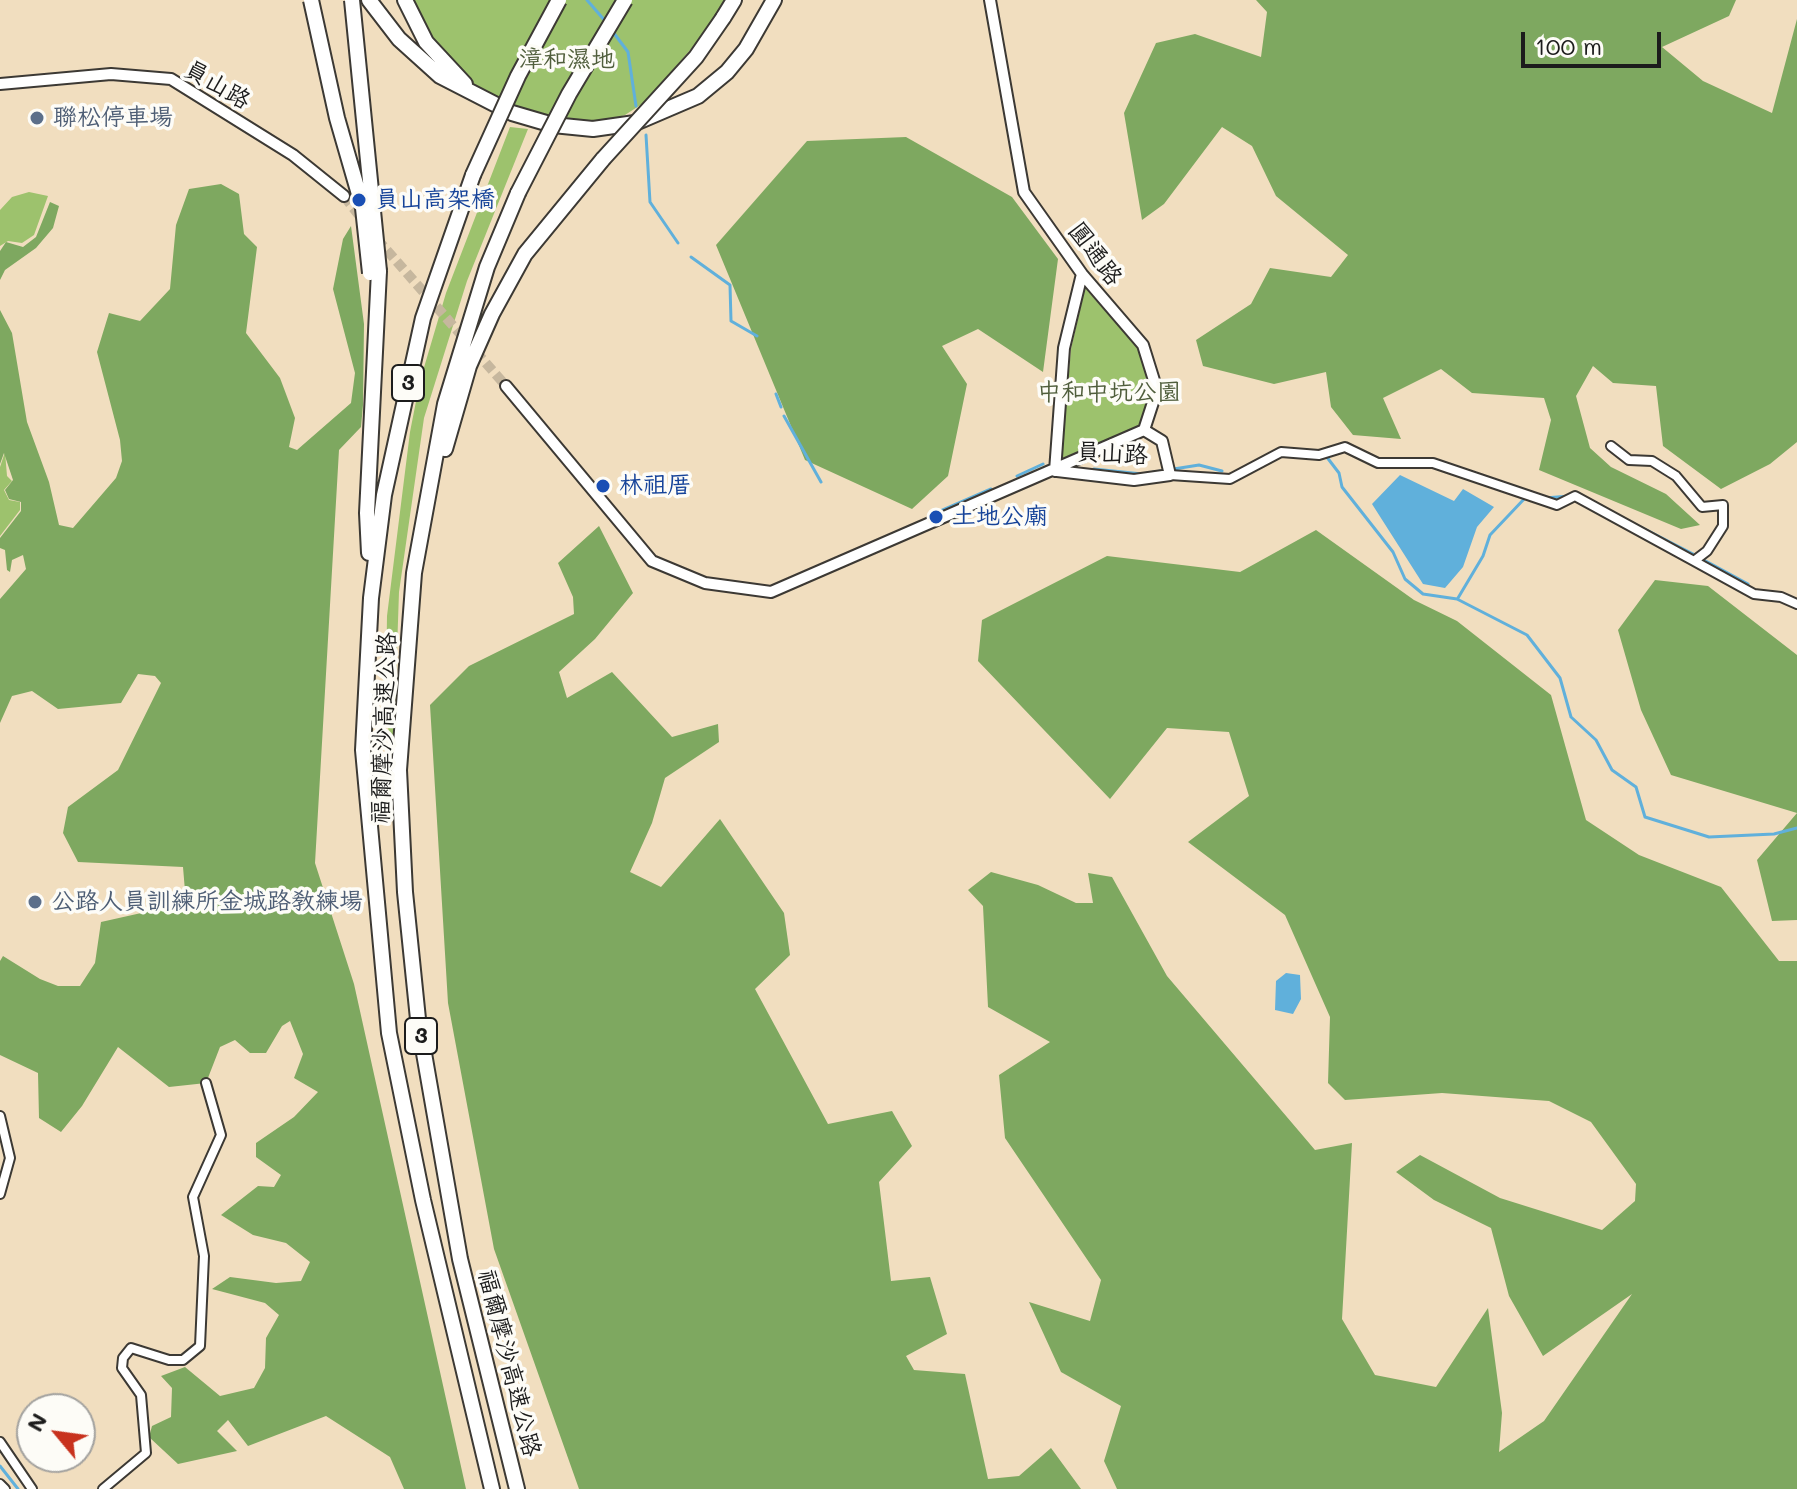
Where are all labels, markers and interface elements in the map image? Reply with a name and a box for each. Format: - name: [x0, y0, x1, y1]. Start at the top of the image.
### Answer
- scale bar: [1525, 16, 1665, 66]
- text: 100 m: [1535, 30, 1602, 61]
- park label: 漳和濕地: [519, 46, 615, 74]
- street label: 員山路: [179, 55, 255, 115]
- place label: 聯松停車場: [53, 104, 173, 132]
- marker: 聯松停車場: [28, 109, 46, 127]
- place label: 員山高架橋: [375, 186, 495, 214]
- marker: 員山高架橋: [350, 191, 368, 209]
- street label: 圓通路: [1062, 217, 1128, 291]
- road number: 3: [392, 365, 424, 401]
- park label: 中和中坑公園: [1037, 379, 1181, 407]
- street label: 員山路: [1075, 438, 1149, 470]
- place label: 林祖厝: [619, 472, 691, 500]
- marker: 林祖厝: [594, 477, 612, 495]
- place label: 土地公廟: [952, 503, 1048, 531]
- marker: 土地公廟: [927, 508, 945, 526]
- street label: 福爾摩沙高速公路: [366, 632, 402, 824]
- place label: 公路人員訓練所金城路教練場: [51, 888, 363, 916]
- marker: 公路人員訓練所金城路教練場: [26, 893, 44, 911]
- road number: 3: [405, 1018, 437, 1054]
- street label: 福爾摩沙高速公路: [472, 1266, 546, 1460]
- north arrow: [16, 1393, 96, 1473]
- text: N: [20, 1408, 53, 1436]

